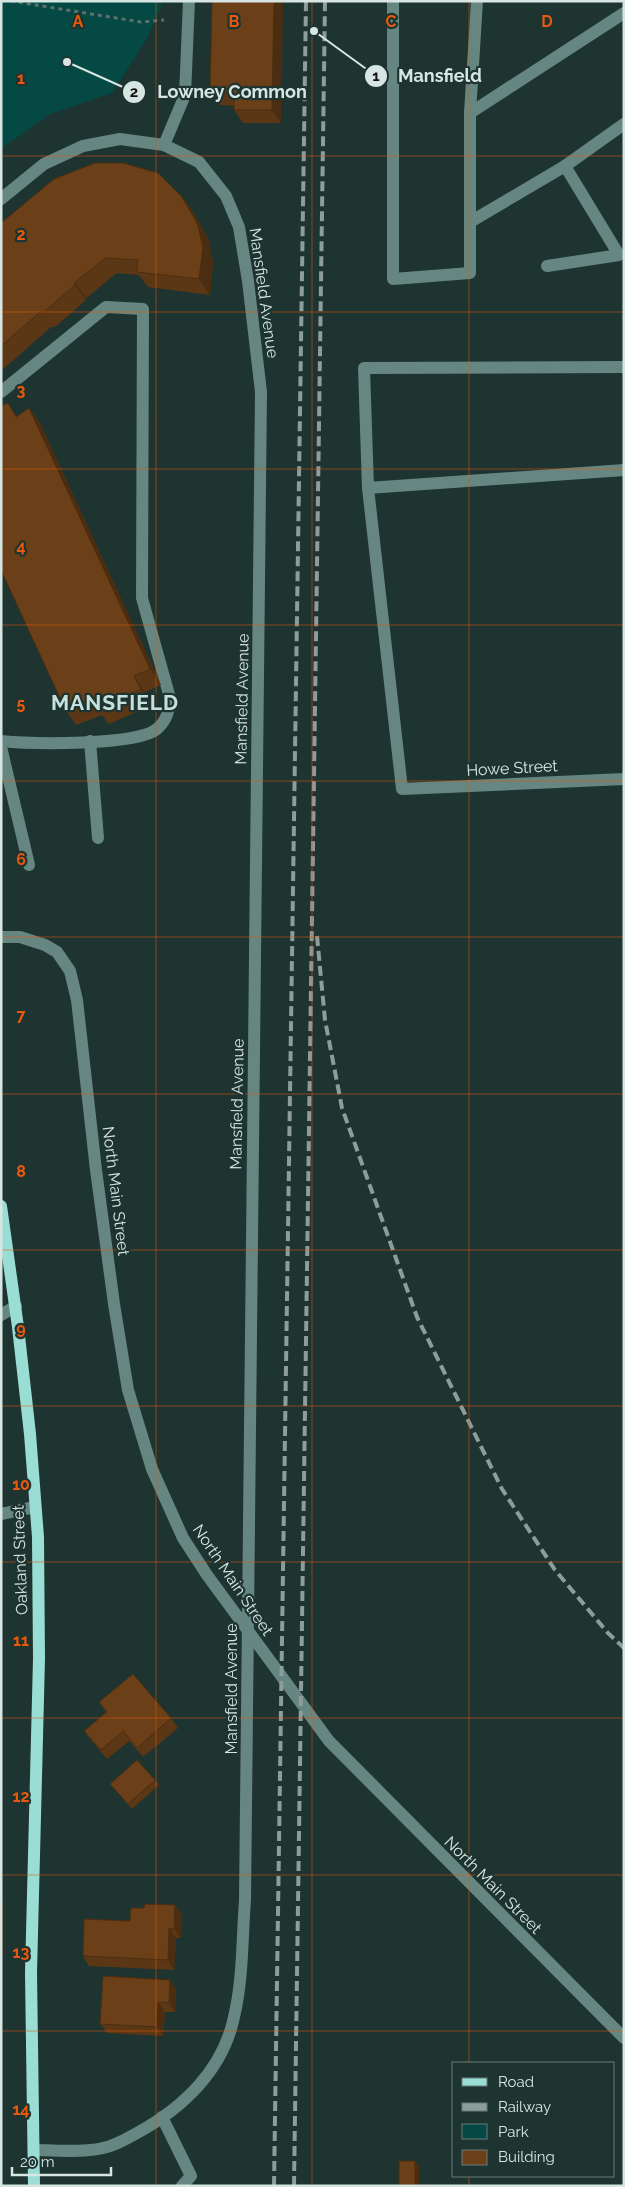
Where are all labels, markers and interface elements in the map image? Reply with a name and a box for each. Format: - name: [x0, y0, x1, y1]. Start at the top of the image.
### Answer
- text: A: [73, 12, 84, 31]
- text: B: [229, 12, 240, 31]
- text: C: [386, 12, 397, 31]
- text: D: [541, 12, 553, 31]
- callout: Mansfield: [364, 59, 492, 92]
- text: Mansfield: [398, 65, 482, 86]
- text: 1: [372, 67, 380, 85]
- text: 1: [17, 69, 25, 88]
- callout: Lowney Common: [122, 75, 317, 108]
- text: Lowney Common: [157, 81, 307, 102]
- text: 2: [130, 83, 138, 101]
- text: 2: [16, 225, 26, 244]
- street label: Mansfield Avenue: [245, 227, 283, 359]
- text: 3: [17, 381, 26, 400]
- text: 4: [16, 537, 26, 556]
- street label: Mansfield Avenue: [231, 633, 253, 765]
- district label: MANSFIELD: [51, 690, 179, 715]
- text: 5: [17, 694, 26, 713]
- street label: Howe Street: [466, 756, 559, 780]
- text: 6: [16, 850, 26, 869]
- text: 7: [17, 1006, 26, 1025]
- street label: Mansfield Avenue: [226, 1038, 248, 1170]
- street label: North Main Street: [99, 1125, 133, 1257]
- text: 8: [16, 1162, 26, 1181]
- text: 9: [16, 1319, 26, 1338]
- text: 10: [12, 1475, 30, 1494]
- street label: Oakland Street: [9, 1504, 31, 1615]
- street label: North Main Street: [189, 1521, 278, 1640]
- street label: Mansfield Avenue: [222, 1623, 241, 1755]
- text: 11: [13, 1631, 29, 1650]
- text: 12: [13, 1787, 29, 1806]
- street label: North Main Street: [440, 1832, 546, 1938]
- text: 13: [13, 1943, 29, 1962]
- legend: [452, 2062, 615, 2177]
- text: Road: [498, 2073, 534, 2091]
- text: Railway: [498, 2098, 551, 2116]
- text: 14: [12, 2100, 30, 2119]
- text: Park: [498, 2123, 529, 2141]
- scale bar: [12, 2144, 111, 2176]
- text: Building: [498, 2148, 555, 2166]
- text: 20 m: [20, 2153, 55, 2171]

